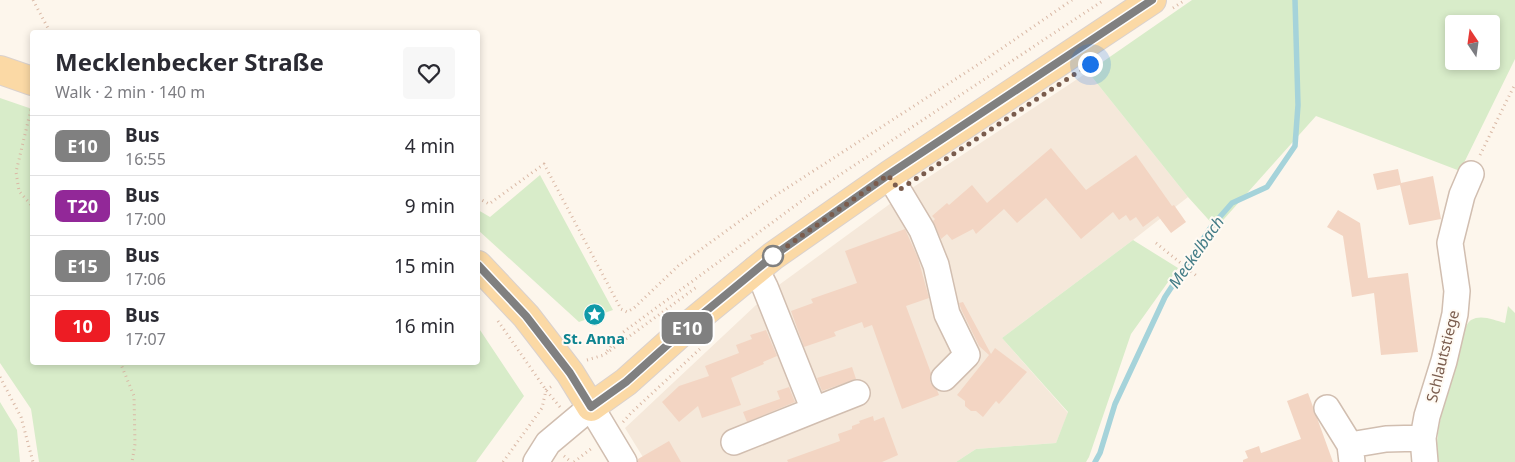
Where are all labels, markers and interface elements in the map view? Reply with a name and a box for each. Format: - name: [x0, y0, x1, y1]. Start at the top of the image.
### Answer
- north arrow: [1445, 15, 1500, 70]
- map controls: [1445, 15, 1500, 70]
- text: Mecklenbecker Straße: [55, 45, 324, 78]
- button: heart: [403, 47, 455, 99]
- your location: [1078, 52, 1103, 77]
- text: Walk · 2 min · 140 m: [55, 81, 205, 103]
- text: Bus: [125, 122, 160, 148]
- text: 4 min: [405, 133, 455, 159]
- text: E10: [67, 134, 98, 158]
- text: 16:55: [125, 148, 166, 170]
- text: Bus: [125, 182, 160, 208]
- text: 9 min: [405, 193, 455, 219]
- text: T20: [67, 194, 98, 218]
- text: 17:00: [125, 208, 166, 230]
- water label: Meckelbach: [1163, 212, 1229, 292]
- text: Bus: [125, 242, 160, 268]
- unlabelled marker: [762, 245, 784, 267]
- text: 15 min: [394, 253, 455, 279]
- text: E15: [67, 254, 98, 278]
- text: 17:06: [125, 268, 166, 290]
- text: Bus: [125, 302, 160, 328]
- place icon: St. Anna: [582, 303, 606, 327]
- street label: Schlautstiege: [1421, 308, 1463, 404]
- line badge: E10: [658, 312, 716, 344]
- text: 16 min: [394, 313, 455, 339]
- text: 10: [72, 314, 93, 338]
- text: E10: [672, 316, 702, 340]
- text: 17:07: [125, 328, 166, 350]
- place label: St. Anna: [563, 328, 625, 348]

